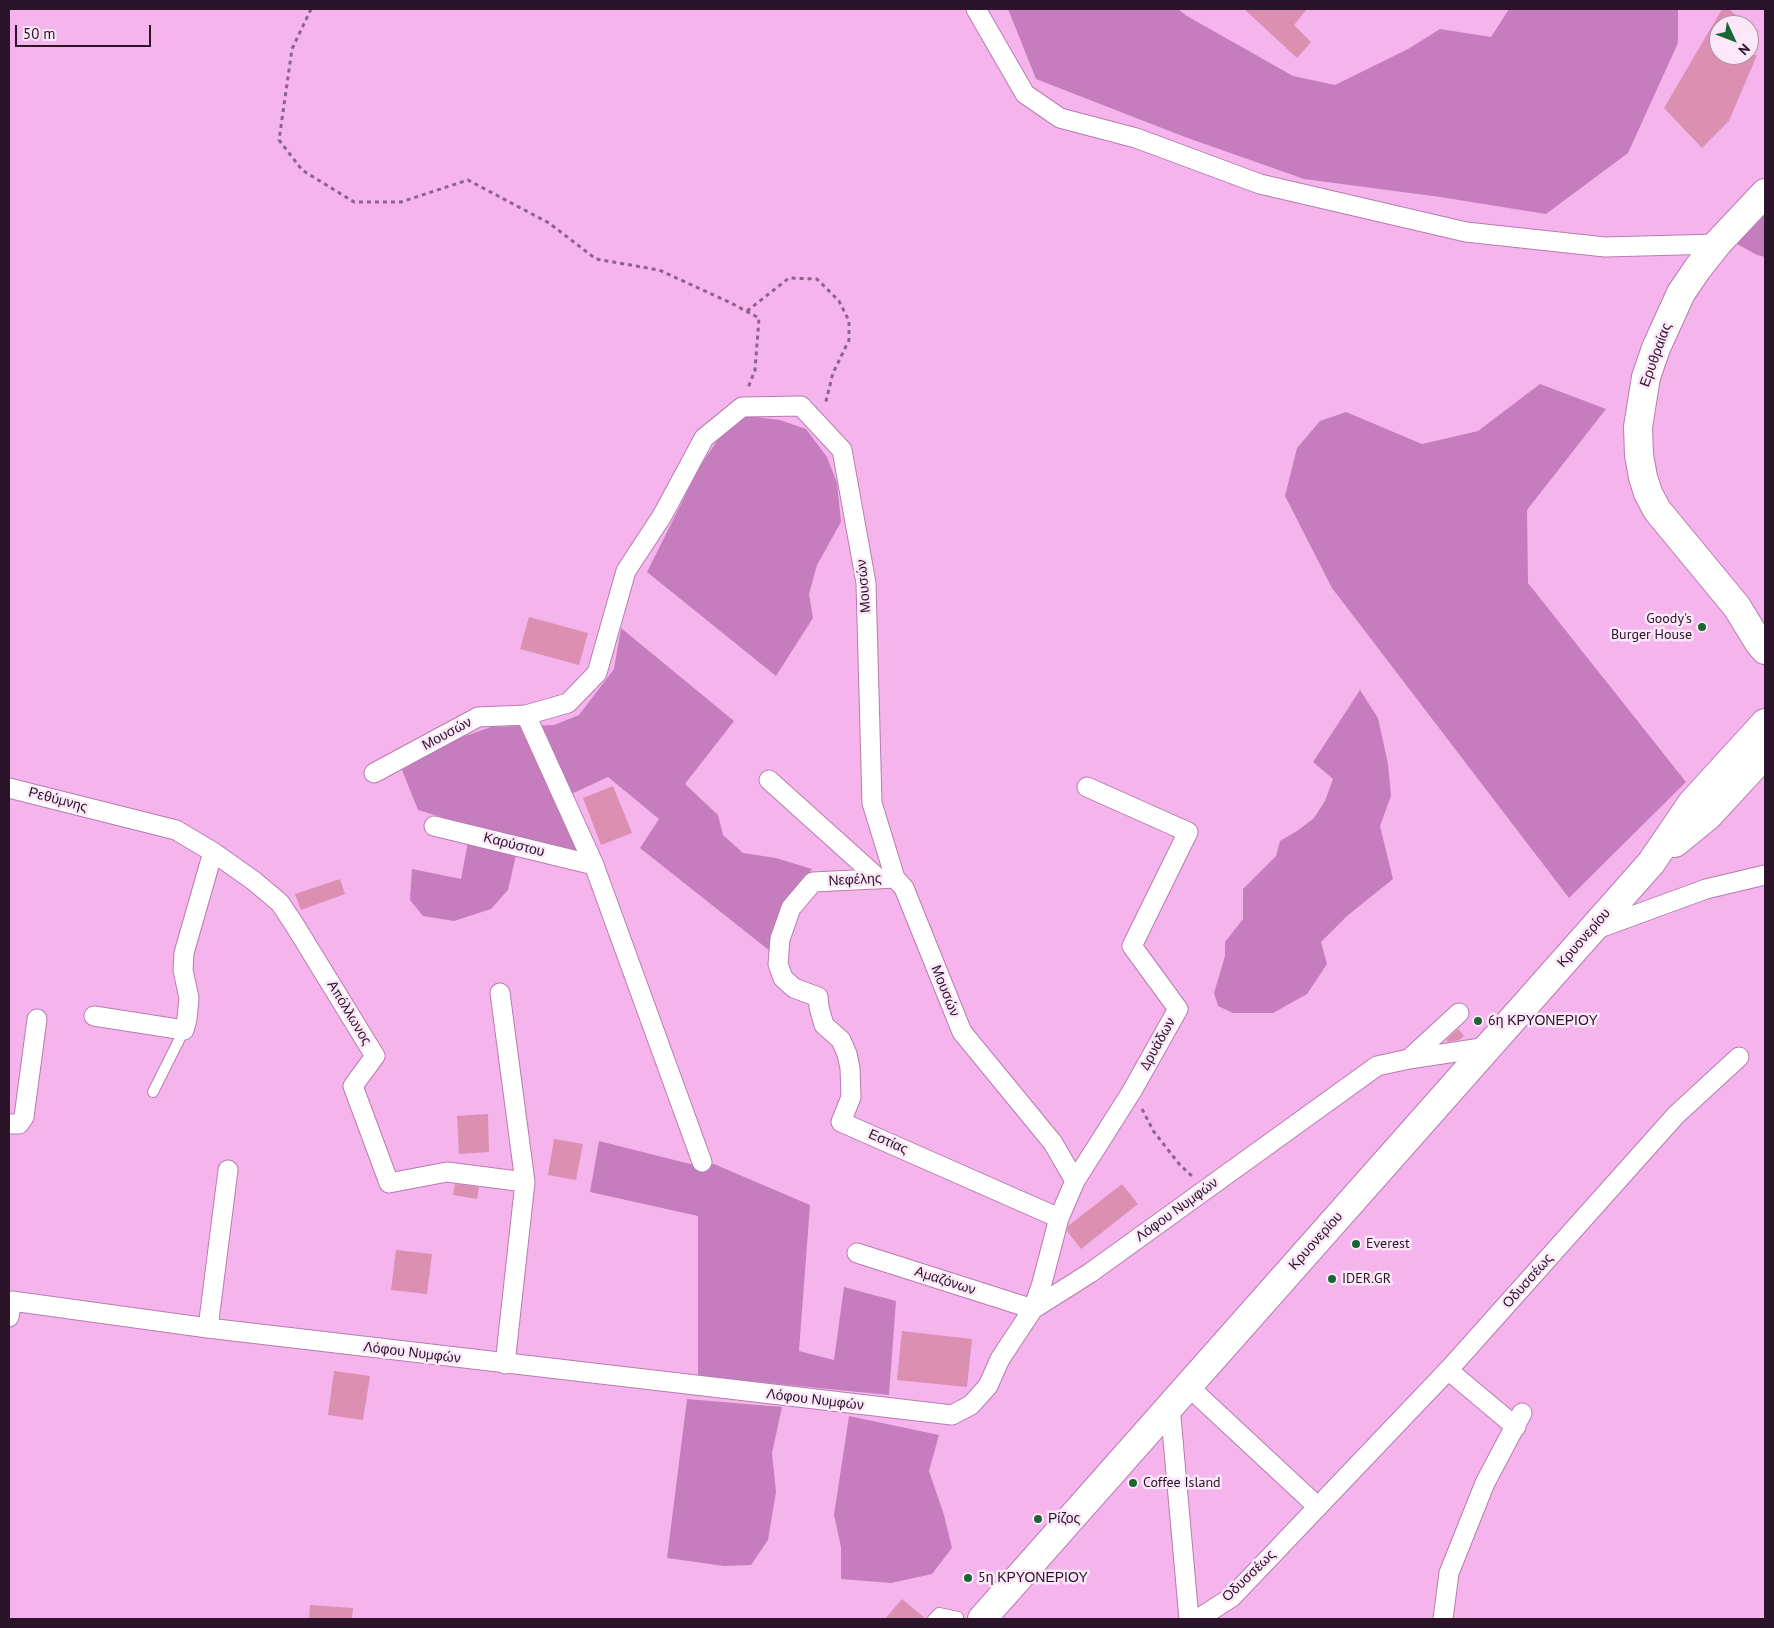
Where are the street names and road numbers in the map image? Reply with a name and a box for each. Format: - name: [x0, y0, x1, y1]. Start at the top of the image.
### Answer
- street label: Ερυθραίας: [1637, 321, 1675, 389]
- street label: Μουσών: [853, 559, 875, 613]
- street label: Μουσών: [419, 714, 475, 754]
- street label: Ρεθύμνης: [27, 784, 89, 816]
- street label: Καρύστου: [482, 829, 546, 861]
- street label: Νεφέλης: [828, 870, 882, 890]
- street label: Κρυονερίου: [1554, 905, 1614, 971]
- street label: Μουσών: [927, 963, 963, 1019]
- street label: Απόλλωνος: [323, 978, 375, 1048]
- street label: Δρυάδων: [1137, 1015, 1179, 1073]
- street label: Εστίας: [866, 1126, 910, 1158]
- street label: Λόφου Νυμφών: [1132, 1174, 1222, 1246]
- street label: Κρυονερίου: [1286, 1208, 1346, 1274]
- street label: Οδυσσέως: [1499, 1250, 1557, 1312]
- street label: Αμαζόνων: [912, 1263, 978, 1299]
- street label: Λόφου Νυμφών: [362, 1339, 462, 1367]
- street label: Λόφου Νυμφών: [765, 1386, 865, 1414]
- street label: Οδυσσέως: [1219, 1546, 1279, 1606]

